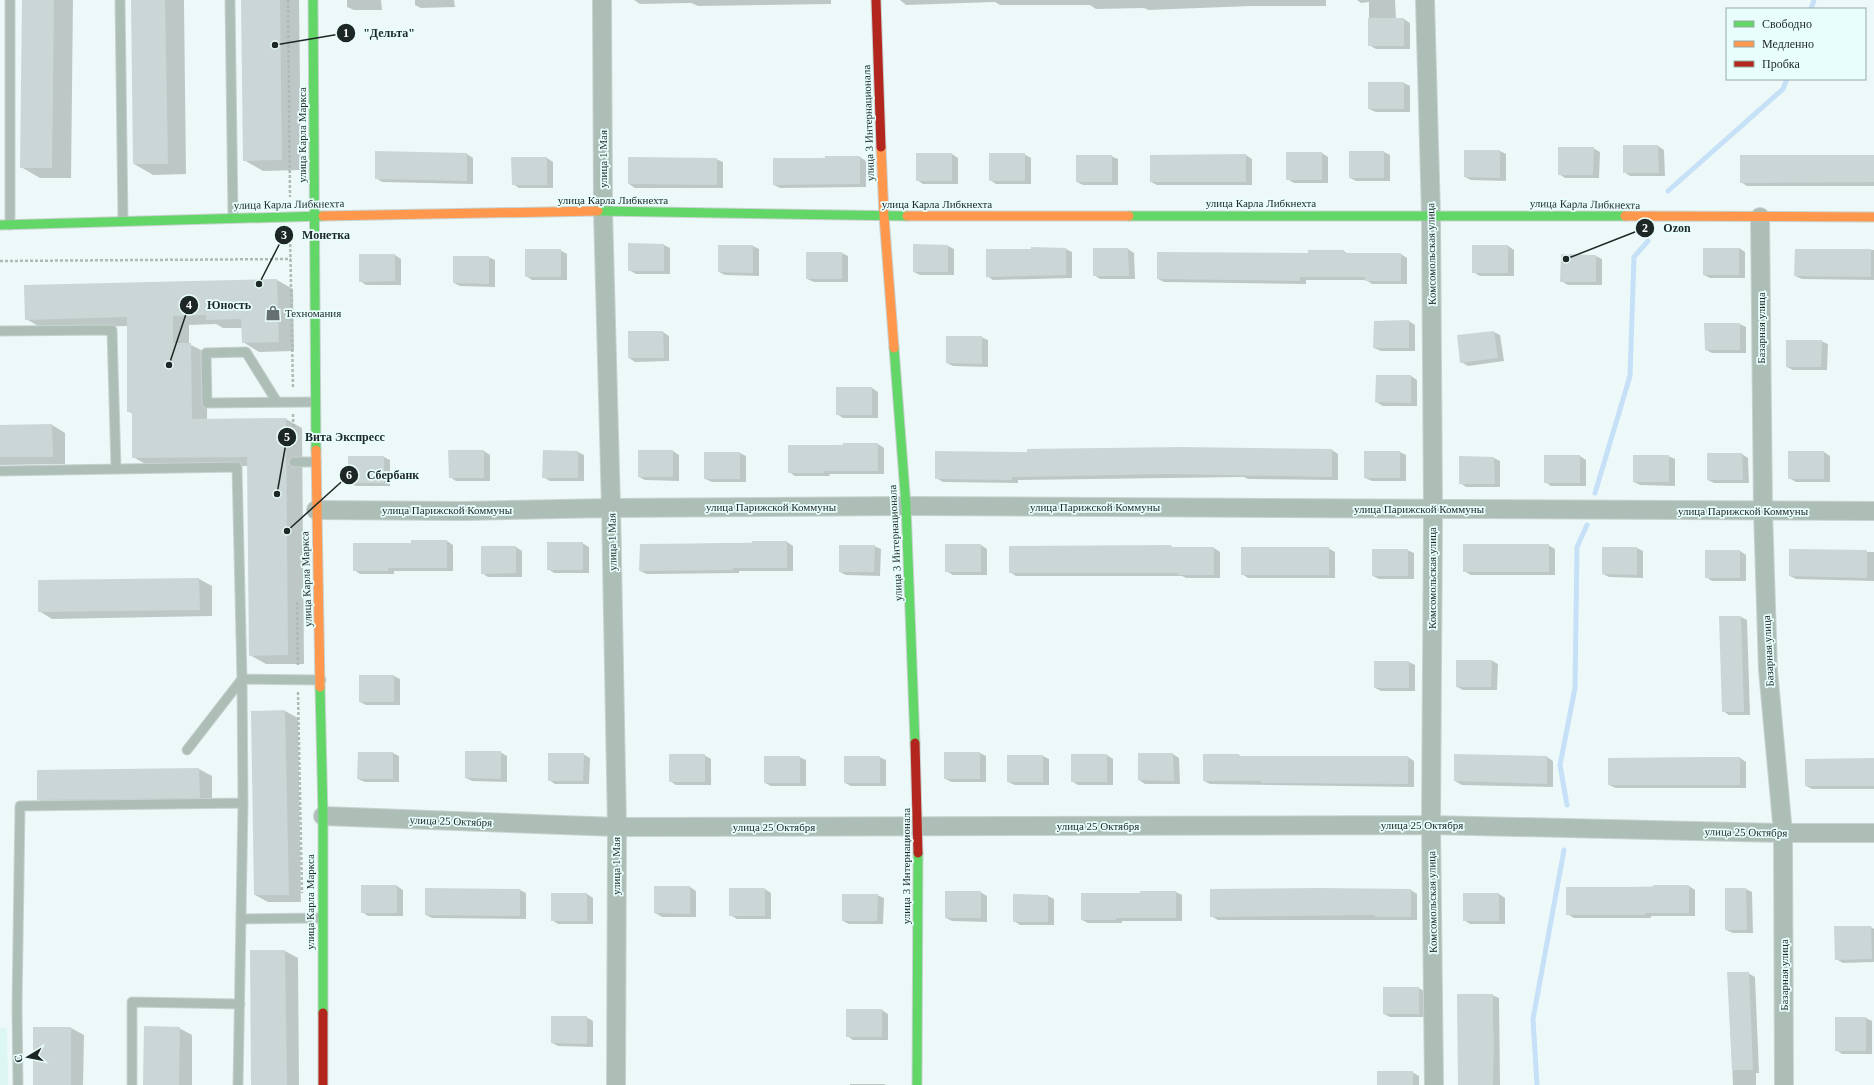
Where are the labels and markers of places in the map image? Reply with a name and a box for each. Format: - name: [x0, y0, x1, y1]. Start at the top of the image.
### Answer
- callout: "Дельта": [336, 21, 423, 45]
- callout: Ozon: [1635, 216, 1699, 240]
- callout: Монетка: [274, 223, 358, 247]
- callout: Юность: [179, 293, 259, 317]
- shop icon: Техномания: [264, 304, 282, 322]
- place label: Техномания: [285, 307, 341, 319]
- callout: Вита Экспресс: [277, 425, 393, 449]
- callout: Сбербанк: [339, 463, 428, 487]

